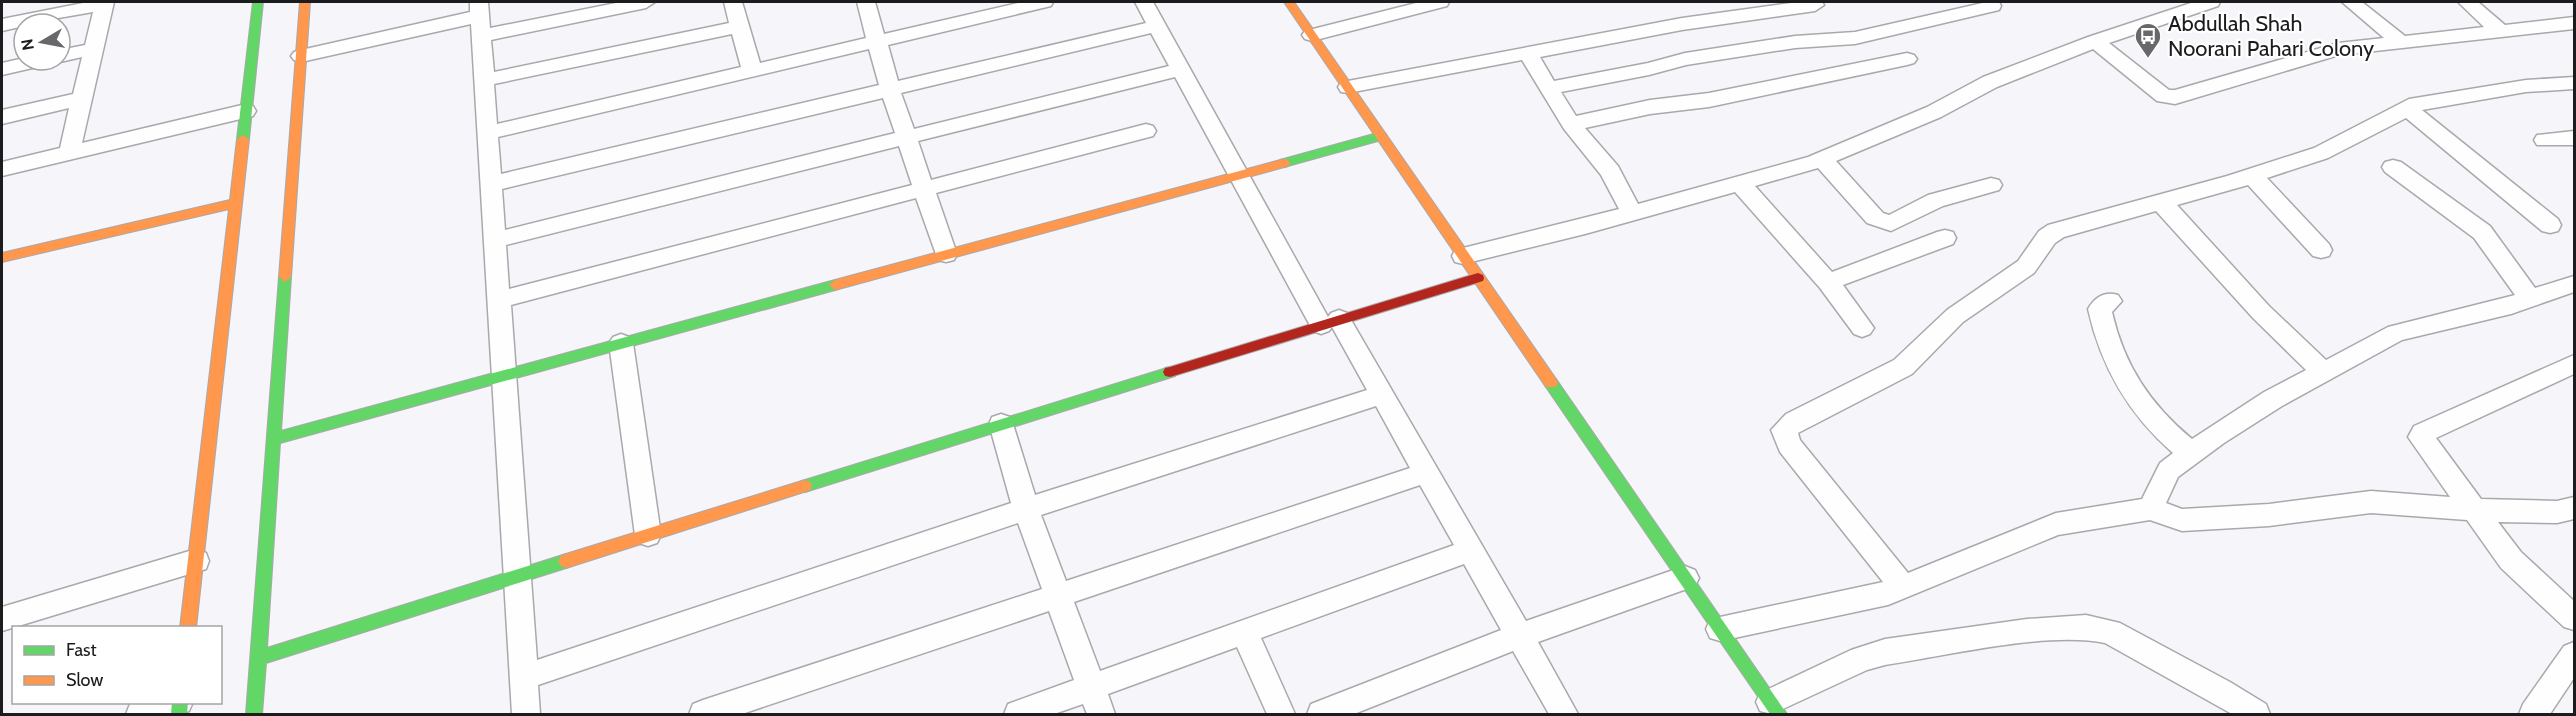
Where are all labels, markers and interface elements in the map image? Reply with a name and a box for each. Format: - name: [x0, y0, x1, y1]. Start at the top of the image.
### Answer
- place label: Abdullah Shah Noorani Pahari Colony: [2168, 10, 2374, 62]
- north arrow: [12, 12, 72, 72]
- bus stop icon: Abdullah Shah Noorani Pahari Colony: [2133, 21, 2163, 59]
- text: N: [17, 37, 38, 52]
- legend: [12, 626, 222, 704]
- text: Fast: [66, 639, 97, 661]
- text: Slow: [66, 669, 103, 691]

